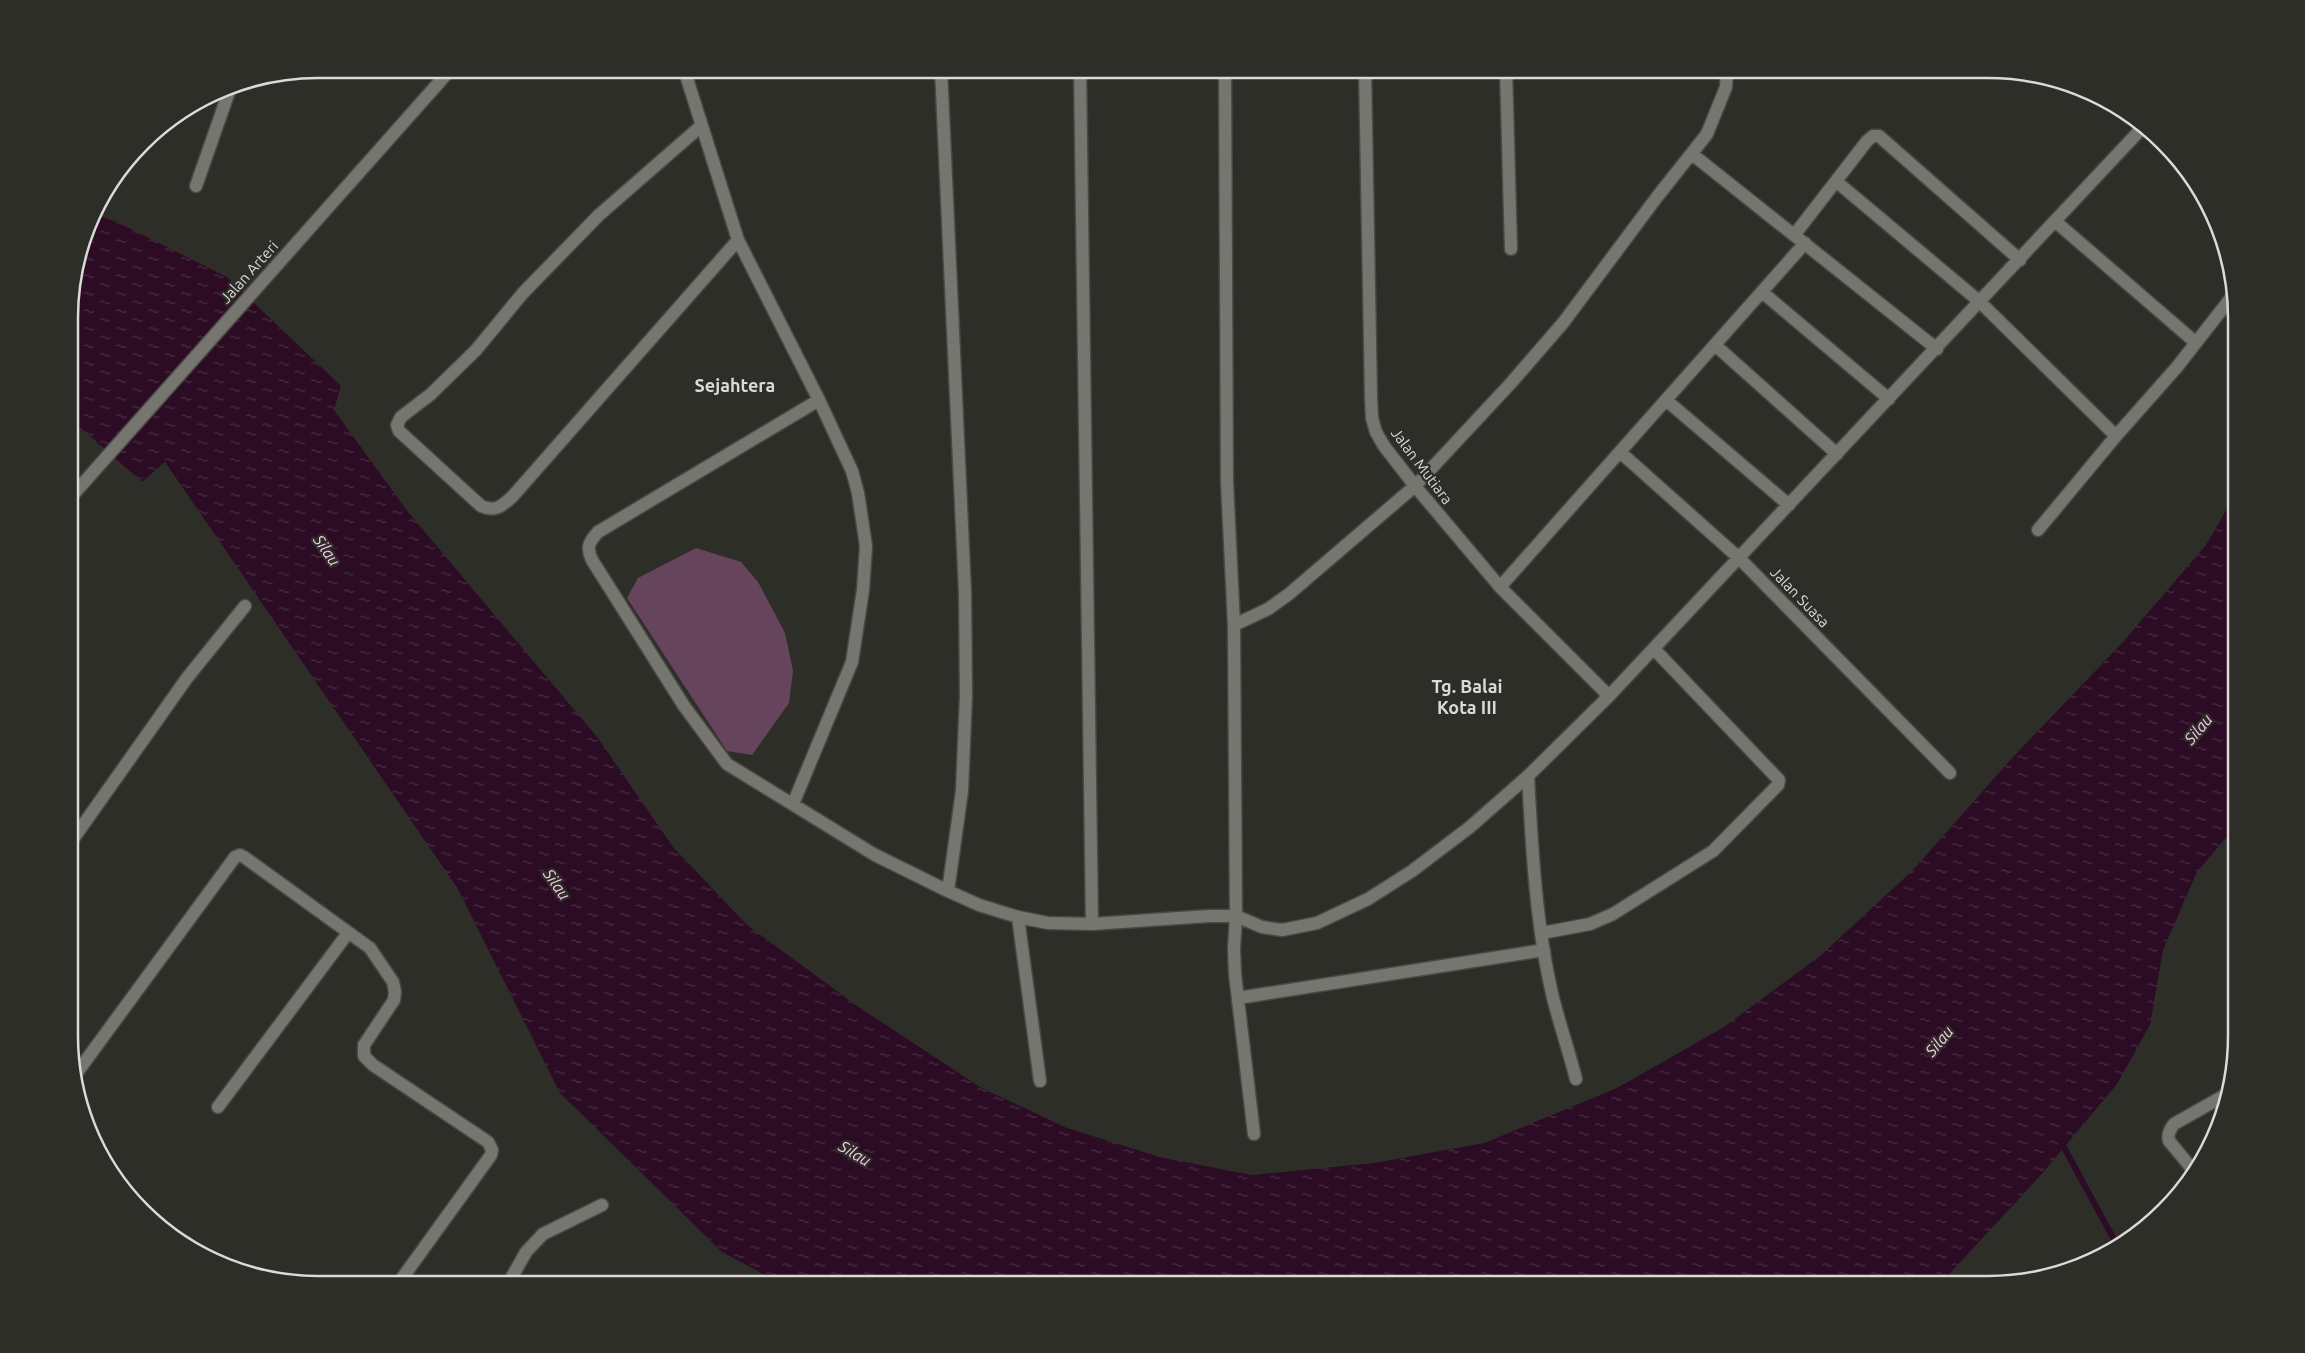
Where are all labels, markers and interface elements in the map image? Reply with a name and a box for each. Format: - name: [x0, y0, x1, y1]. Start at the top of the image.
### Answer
- street label: Jalan Arteri: [217, 237, 281, 307]
- district label: Sejahtera: [695, 375, 775, 395]
- street label: Jalan Mutiara: [1388, 425, 1456, 507]
- water label: Silau: [309, 530, 344, 569]
- street label: Jalan Suasa: [1767, 563, 1833, 631]
- district label: Tg. Balai Kota III: [1431, 676, 1503, 717]
- water label: Silau: [2180, 710, 2216, 748]
- water label: Silau: [539, 864, 574, 903]
- water label: Silau: [1921, 1022, 1957, 1060]
- water label: Silau: [835, 1136, 874, 1170]

